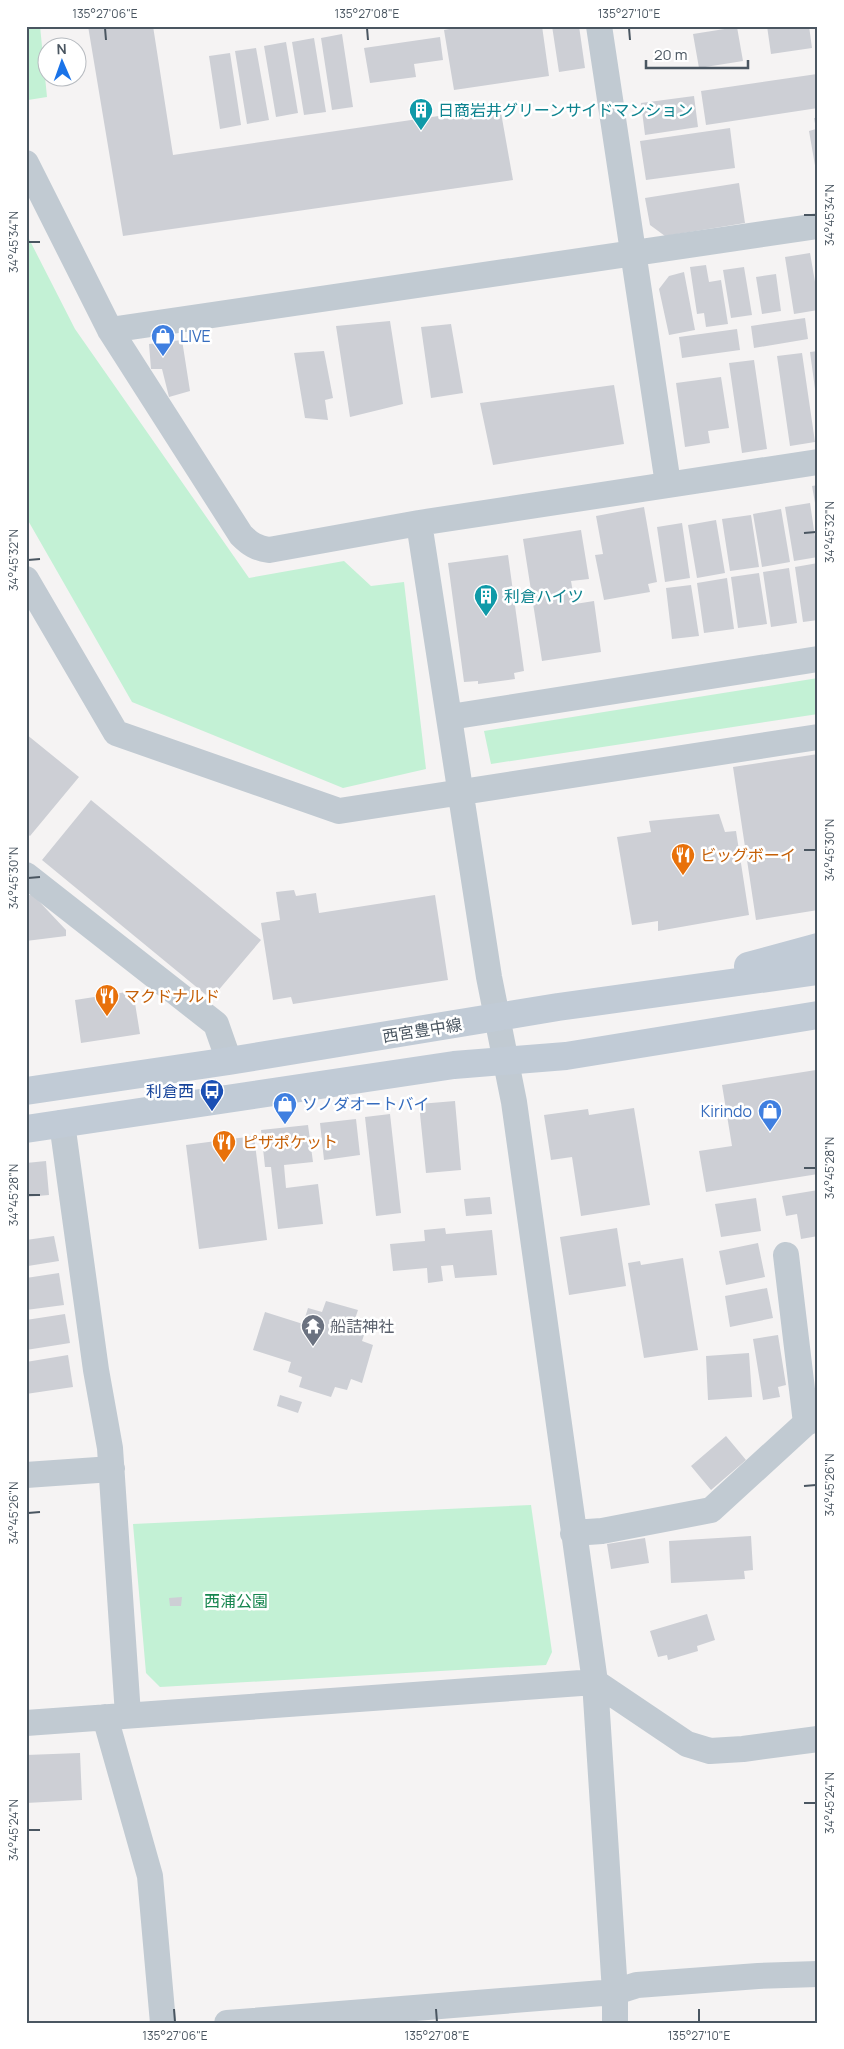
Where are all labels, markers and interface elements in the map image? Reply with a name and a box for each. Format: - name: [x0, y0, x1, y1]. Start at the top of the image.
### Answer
- text: 135°27'06"E: [72, 5, 138, 22]
- text: 135°27'08"E: [335, 5, 400, 22]
- text: 135°27'10"E: [598, 5, 660, 22]
- north arrow: [38, 38, 88, 88]
- scale bar: [646, 38, 749, 70]
- text: N: [56, 39, 67, 58]
- text: 20 m: [654, 44, 687, 65]
- building icon: 日商岩井グリーンサイドマンション: [408, 97, 434, 131]
- place label: 日商岩井グリーンサイドマンション: [438, 99, 693, 121]
- text: 34°45'34"N: [821, 184, 838, 246]
- text: 34°45'34"N: [5, 211, 22, 273]
- shop icon: LIVE: [150, 323, 176, 357]
- place label: LIVE: [180, 325, 211, 347]
- text: 34°45'32"N: [821, 501, 838, 563]
- text: 34°45'32"N: [5, 529, 22, 591]
- building icon: 利倉ハイツ: [473, 583, 499, 617]
- place label: 利倉ハイツ: [504, 585, 584, 607]
- text: 34°45'30"N: [821, 819, 838, 881]
- restaurant icon: ビッグボーイ: [670, 842, 696, 876]
- place label: ビッグボーイ: [700, 844, 796, 866]
- text: 34°45'30"N: [5, 847, 22, 909]
- restaurant icon: マクドナルド: [94, 983, 120, 1017]
- place label: マクドナルド: [124, 985, 220, 1007]
- street label: 西宮豊中線: [381, 1013, 463, 1047]
- bus stop icon: 利倉西: [199, 1078, 225, 1112]
- place label: 利倉西: [146, 1080, 194, 1102]
- shop icon: ソノダオートバイ: [272, 1091, 298, 1125]
- place label: ソノダオートバイ: [302, 1093, 430, 1115]
- shop icon: Kirindo: [757, 1098, 783, 1132]
- place label: Kirindo: [701, 1100, 752, 1122]
- restaurant icon: ピザポケット: [211, 1129, 237, 1163]
- place label: ピザポケット: [242, 1131, 338, 1153]
- text: 34°45'28"N: [821, 1137, 838, 1199]
- text: 34°45'28"N: [5, 1164, 22, 1226]
- temple icon: 船詰神社: [300, 1313, 326, 1347]
- place label: 船詰神社: [330, 1315, 394, 1337]
- text: 34°45'26"N: [821, 1454, 838, 1516]
- text: 34°45'26"N: [5, 1482, 22, 1544]
- park label: 西浦公園: [204, 1590, 268, 1612]
- text: 34°45'24"N: [821, 1772, 838, 1834]
- text: 34°45'24"N: [5, 1799, 22, 1861]
- text: 135°27'06"E: [142, 2027, 208, 2044]
- text: 135°27'08"E: [405, 2027, 470, 2044]
- text: 135°27'10"E: [668, 2027, 730, 2044]

